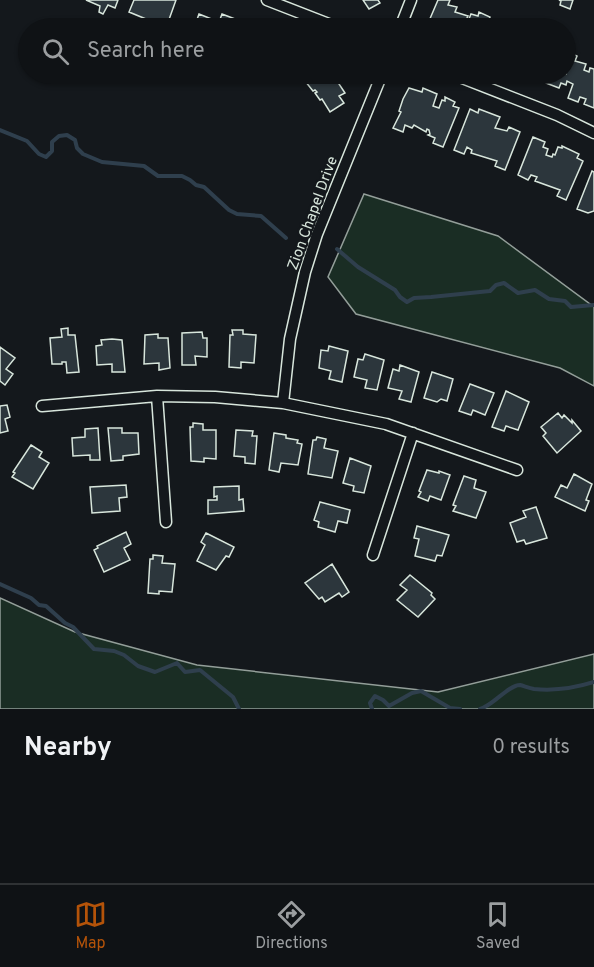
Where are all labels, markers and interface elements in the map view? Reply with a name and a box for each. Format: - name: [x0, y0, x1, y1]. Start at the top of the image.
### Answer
- search box: [18, 18, 576, 84]
- icon: search: [39, 35, 72, 68]
- text: Search here: [87, 38, 205, 65]
- street label: Zion Chapel Drive: [284, 154, 343, 273]
- text: Nearby: [24, 732, 112, 765]
- text: 0 results: [492, 735, 570, 761]
- tab: Map: [74, 898, 107, 954]
- tab: Directions: [255, 898, 328, 954]
- tab: Saved: [476, 898, 520, 954]

